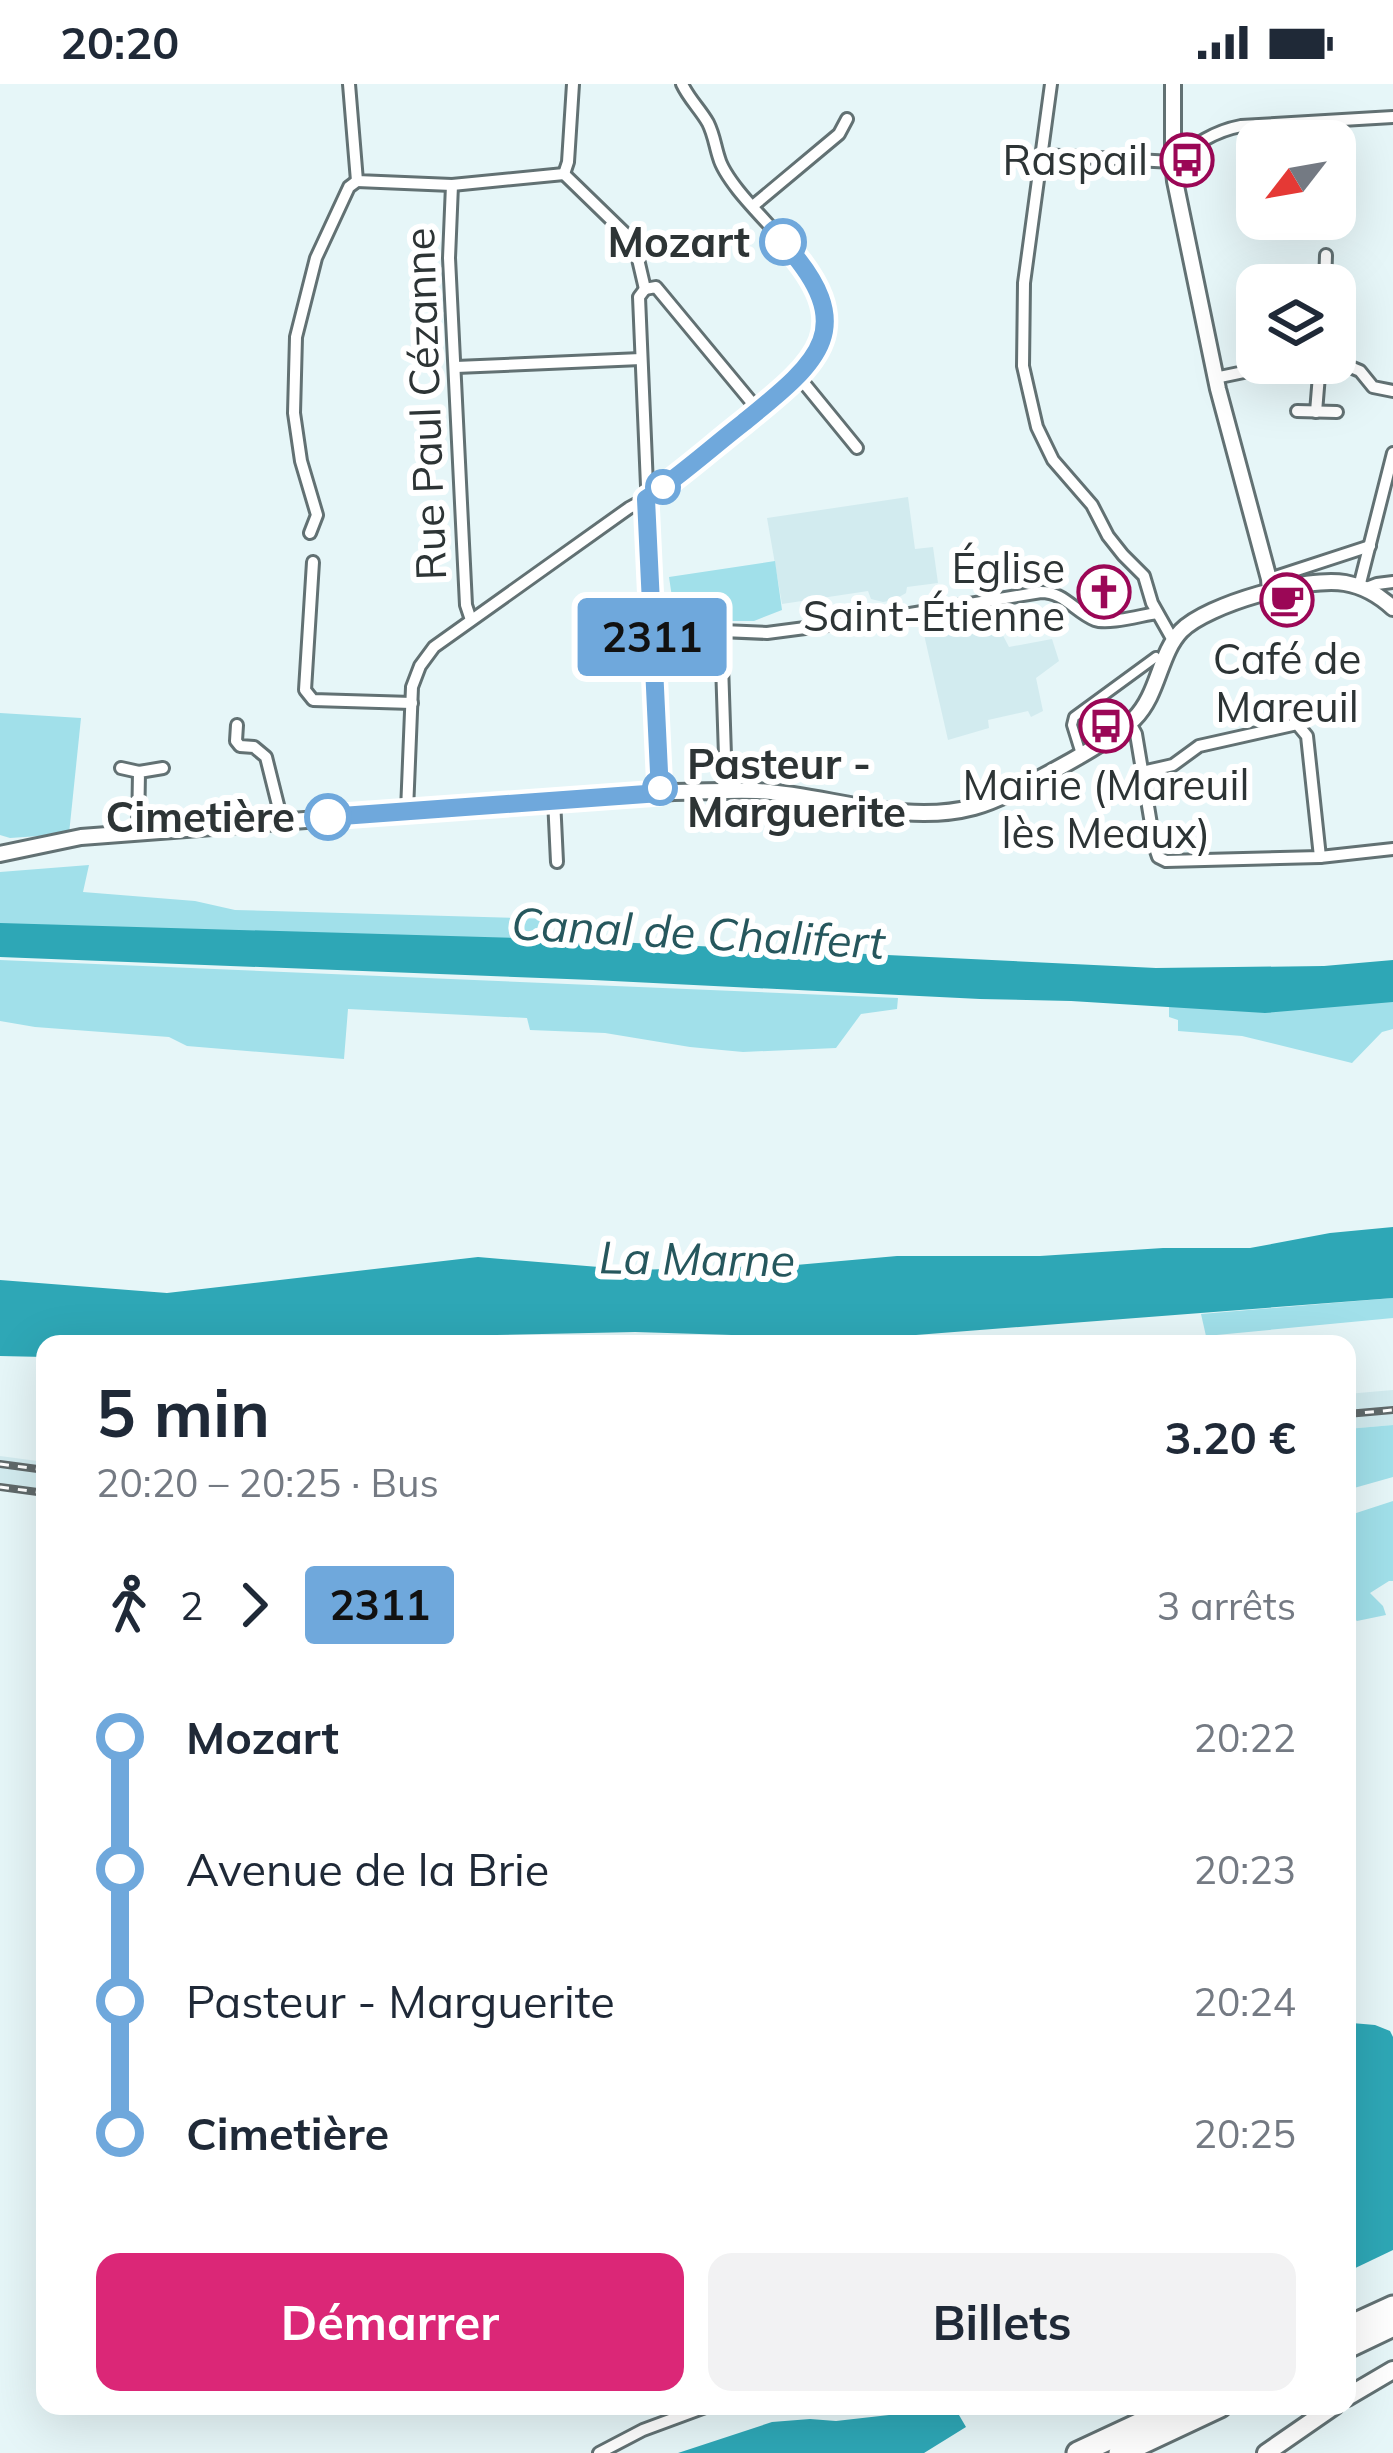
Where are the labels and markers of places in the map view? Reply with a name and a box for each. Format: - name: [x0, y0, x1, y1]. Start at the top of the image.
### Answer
- bus stop icon: Raspail: [1159, 132, 1215, 188]
- place label: Raspail: [1003, 133, 1148, 186]
- place label: Mozart: [607, 215, 750, 268]
- marker: Mozart: [761, 220, 805, 264]
- unlabelled marker: [647, 471, 679, 503]
- place label: Église Saint-Étienne: [803, 541, 1065, 642]
- church icon: Église Saint-Étienne: [1076, 564, 1132, 620]
- cafe icon: Café de Mareuil: [1259, 572, 1315, 628]
- place label: Café de Mareuil: [1213, 632, 1361, 733]
- bus stop icon: Mairie (Mareuil lès Meaux): [1078, 698, 1134, 754]
- place label: Pasteur - Marguerite: [687, 737, 906, 838]
- place label: Mairie (Mareuil lès Meaux): [963, 758, 1249, 859]
- marker: Pasteur - Marguerite: [644, 772, 676, 804]
- place label: Cimetière: [105, 790, 295, 843]
- marker: Cimetière: [306, 795, 350, 839]

